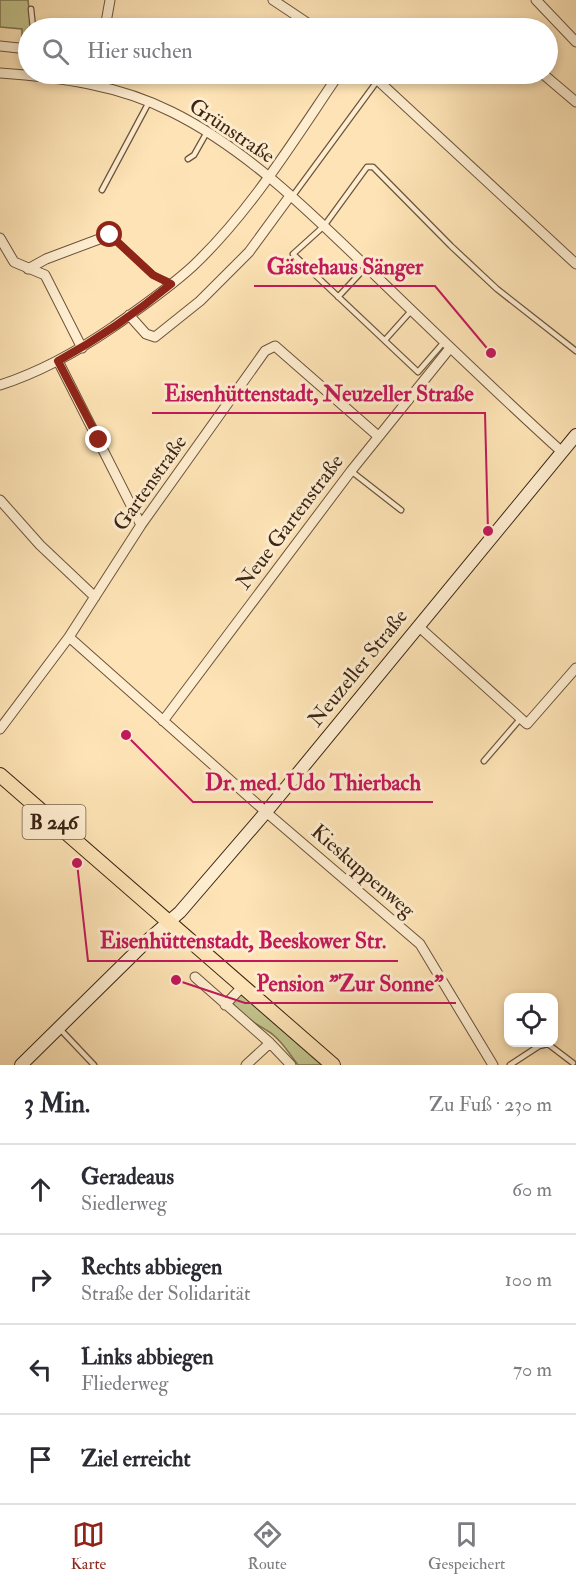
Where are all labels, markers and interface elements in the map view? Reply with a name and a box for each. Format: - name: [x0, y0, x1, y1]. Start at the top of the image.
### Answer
- search box: [18, 18, 558, 84]
- icon: search: [39, 35, 72, 68]
- text: Hier suchen: [87, 37, 193, 65]
- street label: Grünstraße: [184, 92, 280, 170]
- route start: [96, 221, 122, 247]
- callout: Gästehaus Sänger: [254, 246, 435, 286]
- text: Gästehaus Sänger: [267, 253, 424, 282]
- callout: Eisenhüttenstadt, Neuzeller Straße: [152, 373, 485, 413]
- text: Eisenhüttenstadt, Neuzeller Straße: [164, 380, 474, 408]
- route end: [85, 426, 111, 452]
- street label: Gartenstraße: [107, 430, 193, 536]
- street label: Neue Gartenstraße: [230, 449, 350, 595]
- street label: Neuzeller Straße: [302, 603, 414, 732]
- callout: Dr. med. Udo Thierbach: [193, 762, 433, 802]
- text: Dr. med. Udo Thierbach: [205, 769, 421, 797]
- road number: B 246: [22, 805, 86, 839]
- street label: Kieskuppenweg: [305, 818, 421, 924]
- callout: Eisenhüttenstadt, Beeskower Str.: [88, 921, 398, 961]
- text: Eisenhüttenstadt, Beeskower Str.: [100, 927, 386, 955]
- callout: Pension "Zur Sonne": [245, 963, 456, 1003]
- text: Pension "Zur Sonne": [256, 970, 444, 998]
- map controls: [504, 993, 558, 1047]
- button: locate: [504, 993, 558, 1047]
- text: 3 Min.: [24, 1088, 90, 1120]
- text: Zu Fuß · 230 m: [429, 1092, 552, 1117]
- text: Geradeaus: [81, 1163, 174, 1191]
- icon: ahead: [24, 1173, 57, 1206]
- text: 60 m: [512, 1177, 552, 1202]
- text: Siedlerweg: [81, 1191, 167, 1216]
- text: Rechts abbiegen: [81, 1253, 222, 1281]
- icon: right: [24, 1263, 57, 1296]
- text: 100 m: [505, 1267, 552, 1292]
- text: Straße der Solidarität: [81, 1281, 250, 1306]
- text: Links abbiegen: [81, 1343, 214, 1371]
- icon: left: [24, 1353, 57, 1386]
- text: 70 m: [513, 1357, 552, 1382]
- text: Fliederweg: [81, 1371, 168, 1396]
- icon: arrive: [24, 1443, 57, 1476]
- text: Ziel erreicht: [81, 1445, 191, 1473]
- tab: Karte: [71, 1518, 106, 1574]
- tab: Route: [248, 1518, 287, 1574]
- tab: Gespeichert: [428, 1518, 505, 1574]

